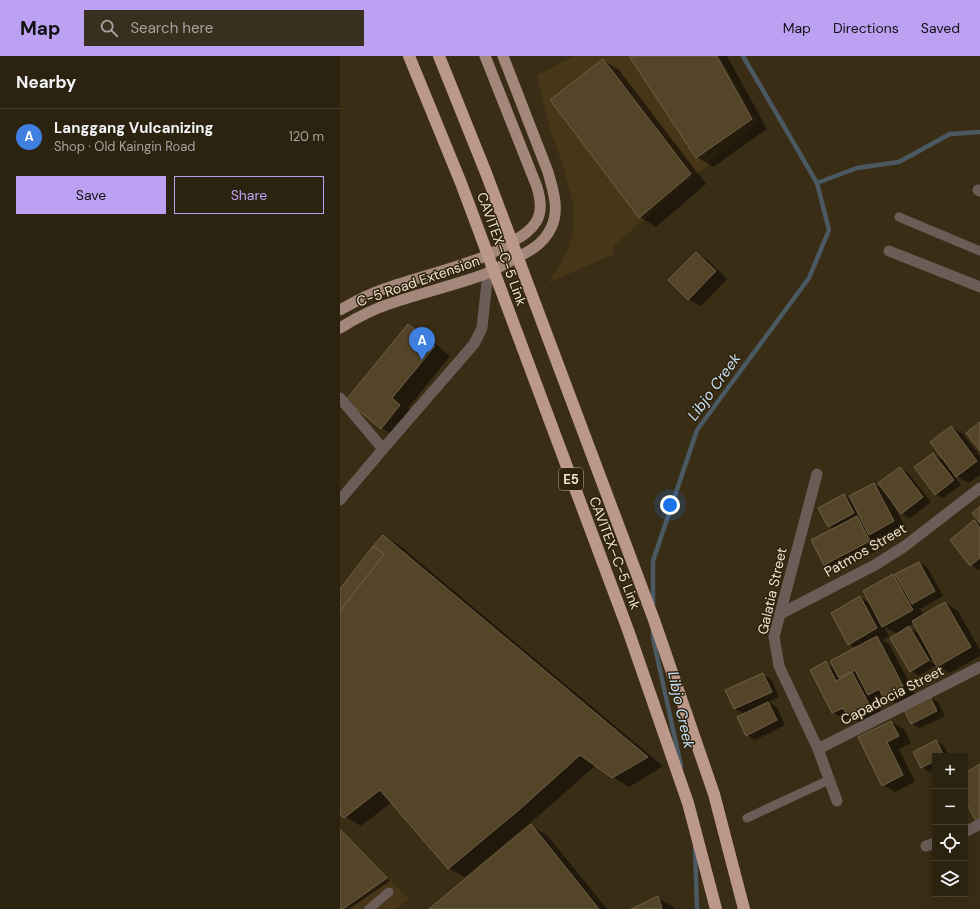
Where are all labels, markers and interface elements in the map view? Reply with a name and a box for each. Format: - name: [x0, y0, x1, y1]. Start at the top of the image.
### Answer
- search box: [84, 10, 364, 46]
- text: Map: [20, 16, 60, 41]
- icon: search: [98, 17, 120, 39]
- text: Search here: [130, 18, 213, 38]
- text: Map: [783, 19, 811, 37]
- text: Directions: [833, 19, 899, 37]
- text: Saved: [921, 19, 960, 37]
- text: Nearby: [16, 71, 76, 93]
- text: Langgang Vulcanizing: [54, 118, 213, 138]
- text: A: [24, 128, 34, 145]
- text: 120 m: [289, 128, 324, 145]
- text: Shop · Old Kaingin Road: [54, 138, 195, 155]
- button: Save: [16, 176, 166, 214]
- button: Share: [174, 176, 324, 214]
- street label: CAVITEX–C-5 Link: [473, 190, 531, 308]
- street label: C-5 Road Extension: [354, 251, 482, 311]
- pin: A: [409, 327, 435, 360]
- water label: Libjo Creek: [683, 349, 745, 425]
- road number: E5: [559, 468, 583, 490]
- street label: CAVITEX–C-5 Link: [585, 494, 645, 612]
- your location: [660, 495, 680, 515]
- street label: Patmos Street: [821, 519, 909, 581]
- street label: Galatia Street: [753, 546, 791, 636]
- street label: Capadocia Street: [837, 661, 947, 729]
- water label: Libjo Creek: [663, 669, 699, 751]
- map controls: [932, 753, 968, 897]
- button: +: [932, 753, 968, 789]
- button: −: [932, 789, 968, 825]
- button: locate: [932, 825, 968, 861]
- button: layers: [932, 861, 968, 897]

